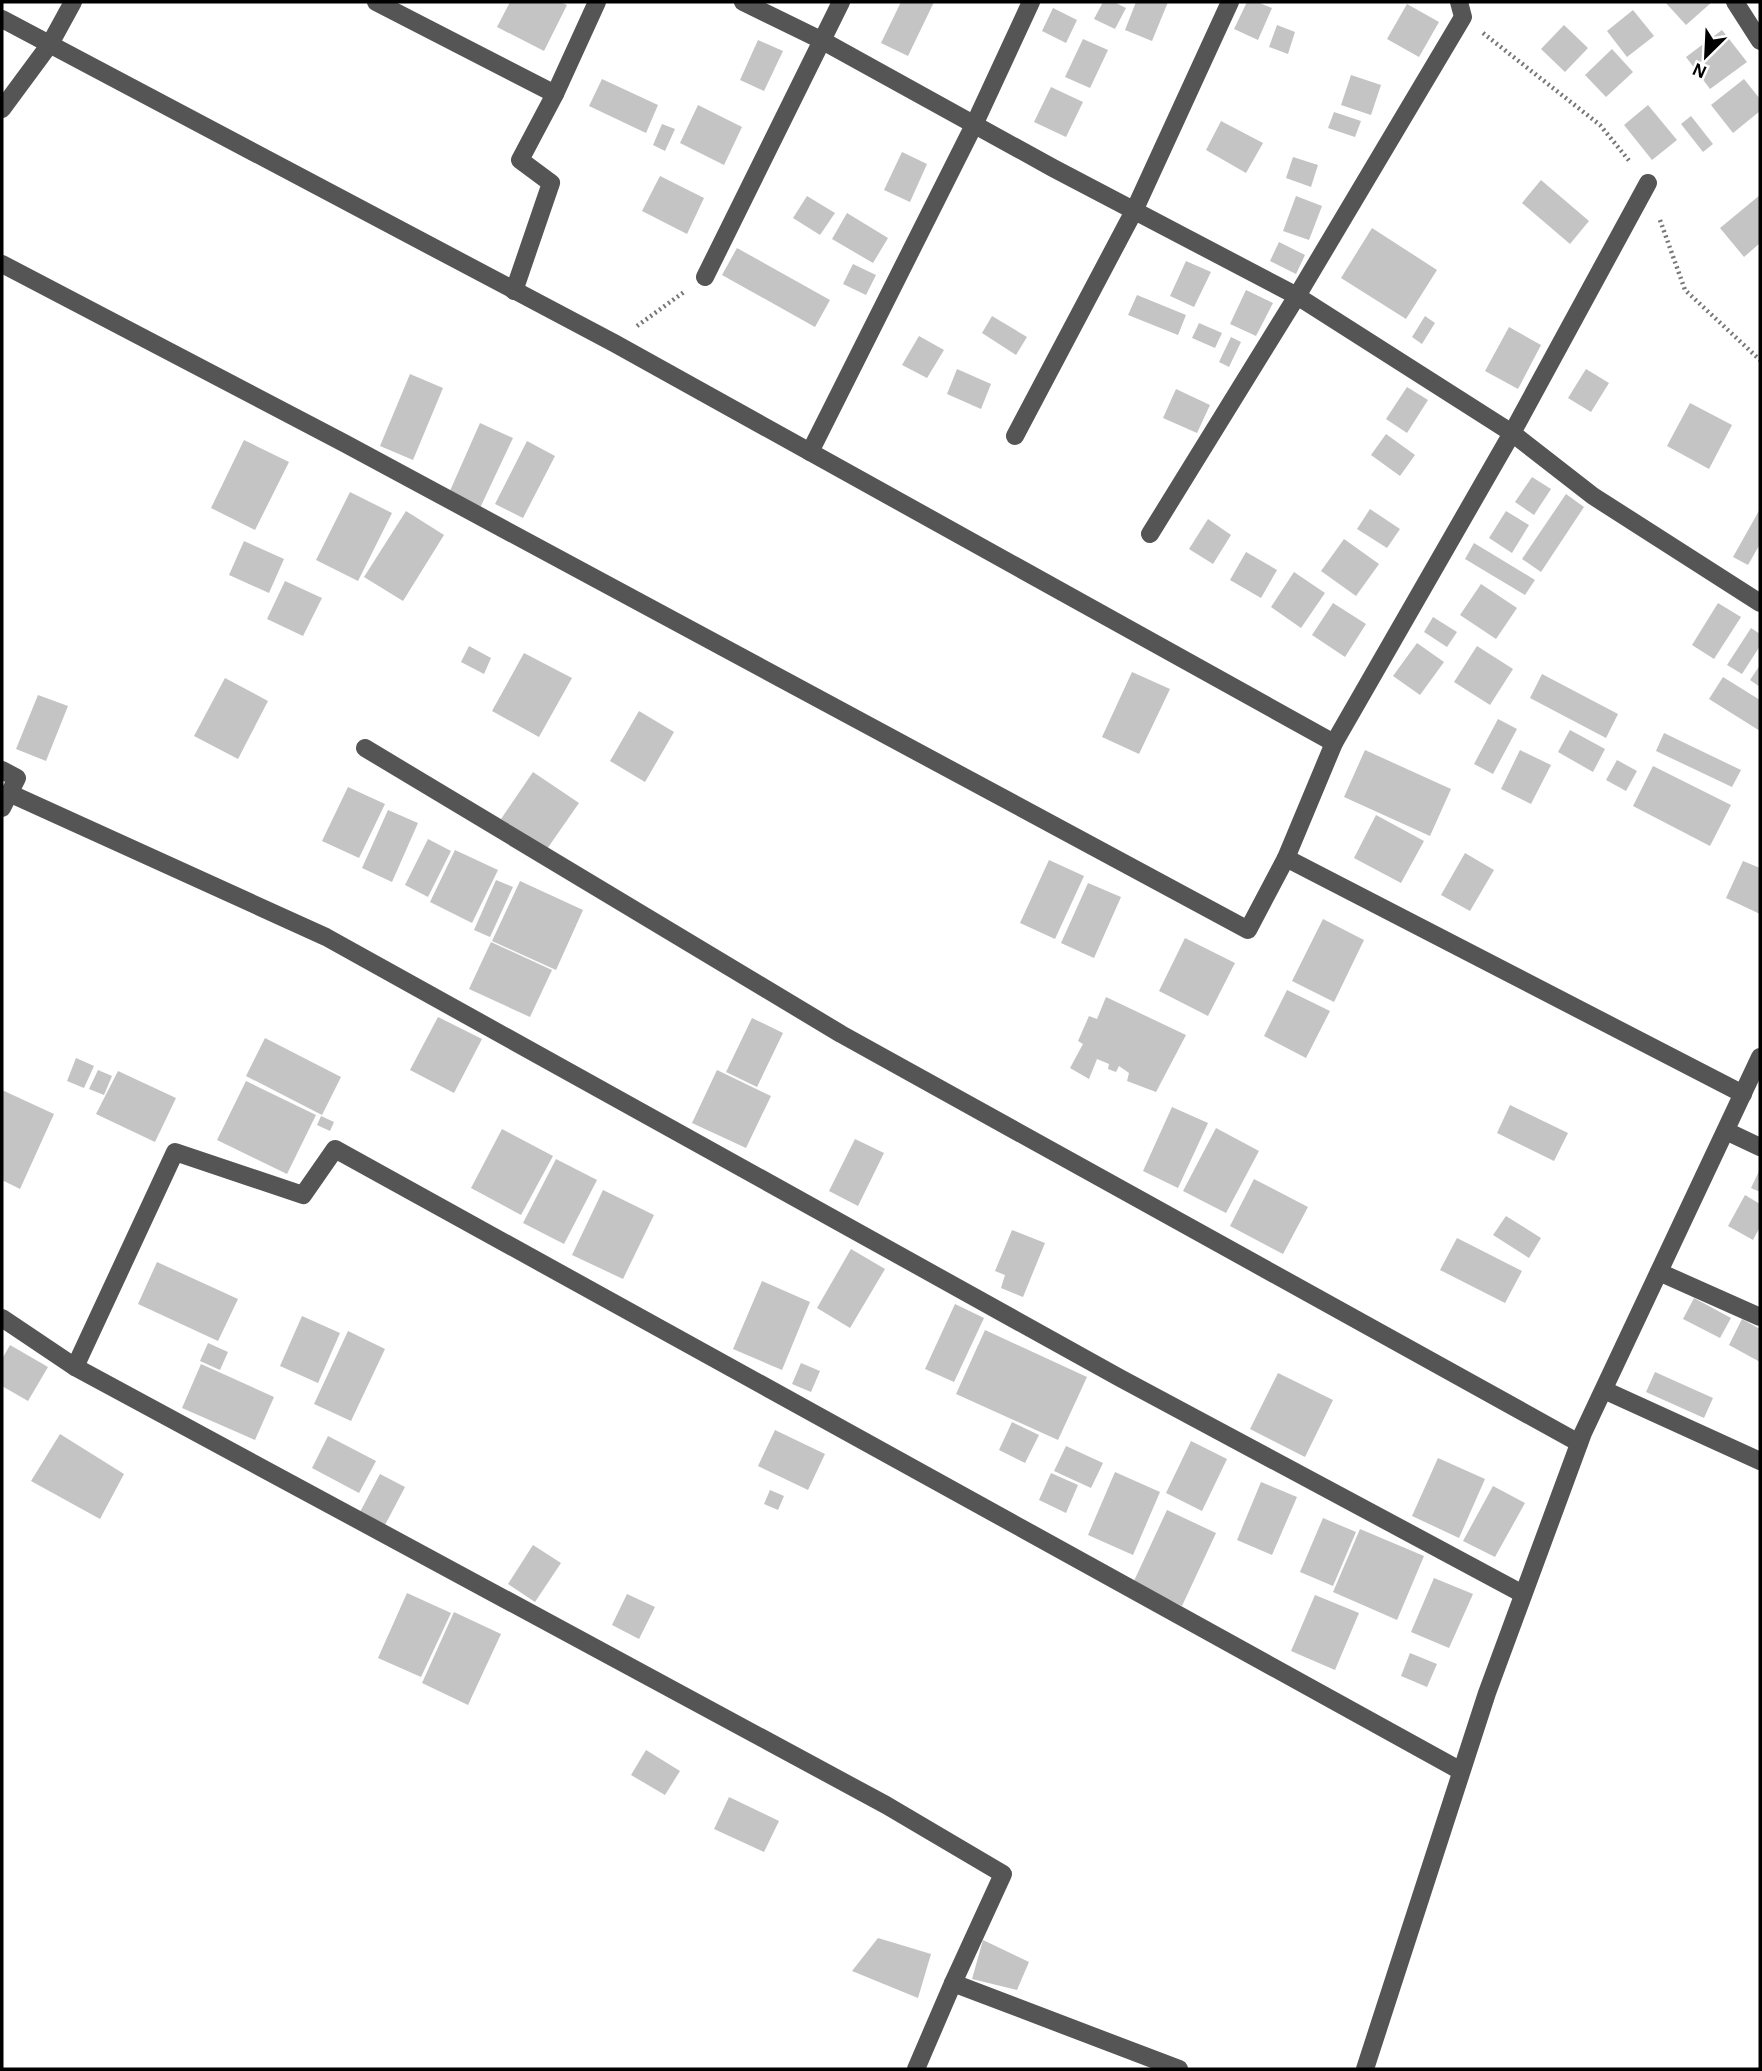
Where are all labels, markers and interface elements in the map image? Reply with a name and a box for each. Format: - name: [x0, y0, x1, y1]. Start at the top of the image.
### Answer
- north arrow: [1671, 21, 1741, 91]
- text: N: [1690, 59, 1710, 82]

